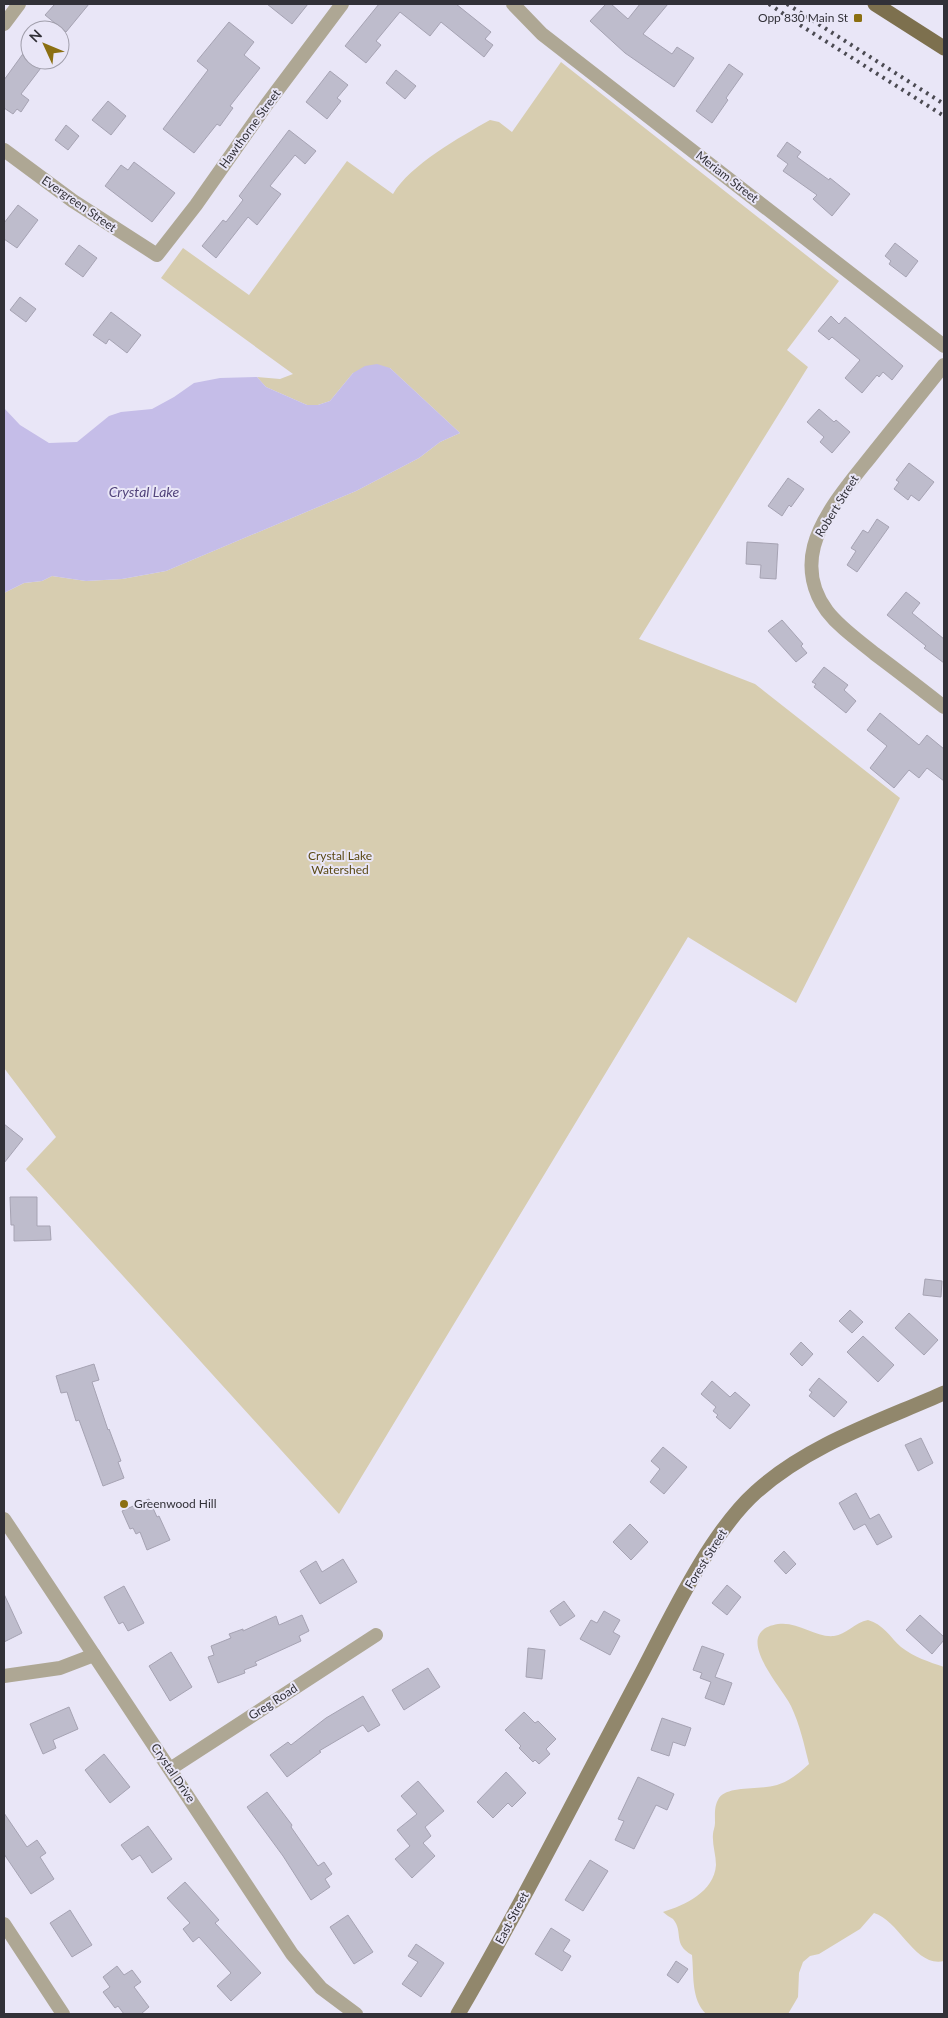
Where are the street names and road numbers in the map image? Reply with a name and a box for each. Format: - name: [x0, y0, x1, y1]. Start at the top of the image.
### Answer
- street label: Hawthorne Street: [216, 86, 284, 171]
- street label: Meriam Street: [693, 148, 762, 206]
- street label: Evergreen Street: [39, 172, 120, 235]
- street label: Robert Street: [812, 471, 862, 540]
- street label: Forest Street: [681, 1525, 730, 1591]
- street label: Greg Road: [246, 1680, 300, 1723]
- street label: Crystal Drive: [148, 1740, 199, 1805]
- street label: East Street: [492, 1888, 532, 1946]

